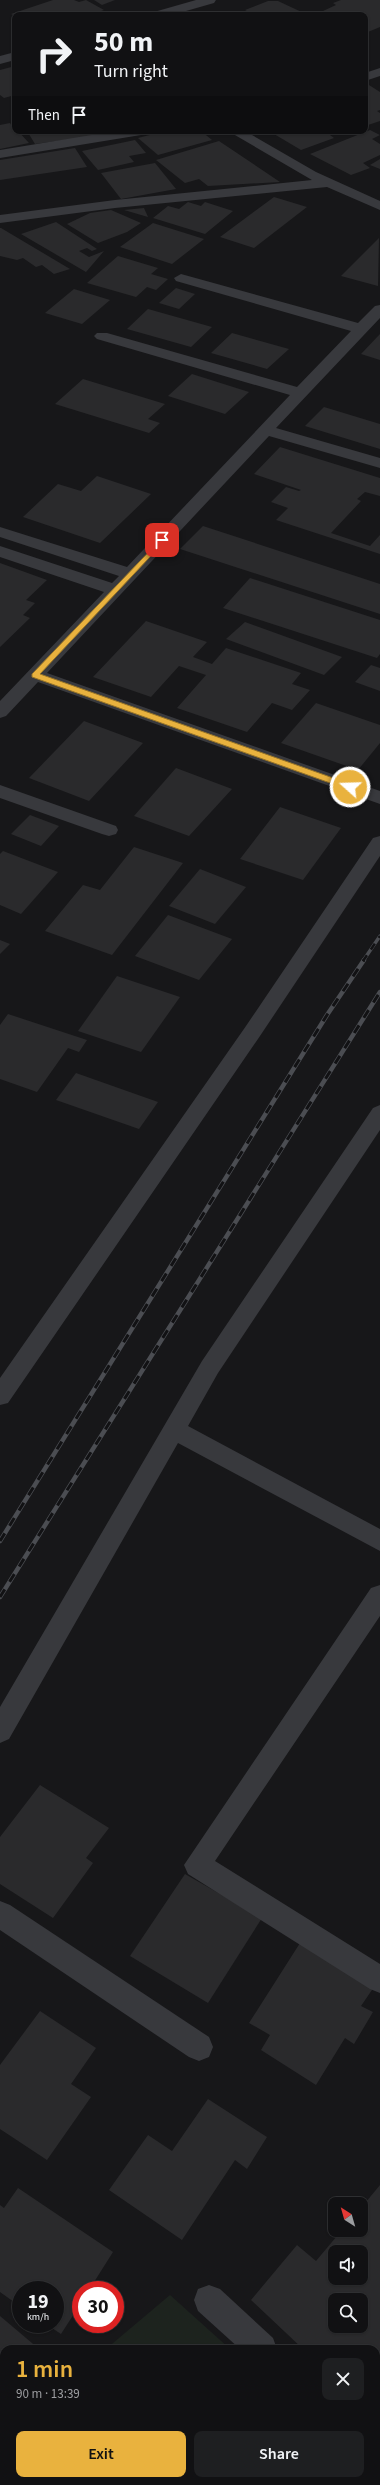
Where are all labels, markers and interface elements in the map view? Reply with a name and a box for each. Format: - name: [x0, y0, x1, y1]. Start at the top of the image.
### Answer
- text: 50 m: [94, 22, 153, 62]
- icon: right: [28, 28, 80, 80]
- text: Turn right: [94, 59, 168, 84]
- icon: arrive: [68, 104, 90, 126]
- text: Then: [28, 105, 60, 126]
- pin: [145, 523, 179, 557]
- icon: arrive: [151, 529, 173, 551]
- position arrow: [329, 766, 371, 808]
- north arrow: [328, 2197, 368, 2237]
- map controls: [328, 2197, 368, 2333]
- button: sound: [328, 2245, 368, 2285]
- speed limit sign: 30: [72, 2281, 124, 2333]
- text: 19: [27, 2288, 49, 2316]
- button: search: [328, 2293, 368, 2333]
- text: km/h: [27, 2310, 49, 2324]
- text: 1 min: [16, 2352, 73, 2387]
- button: close: [322, 2358, 364, 2400]
- text: 90 m · 13:39: [16, 2385, 80, 2403]
- button: Exit: [16, 2431, 186, 2477]
- button: Share: [194, 2431, 364, 2477]

